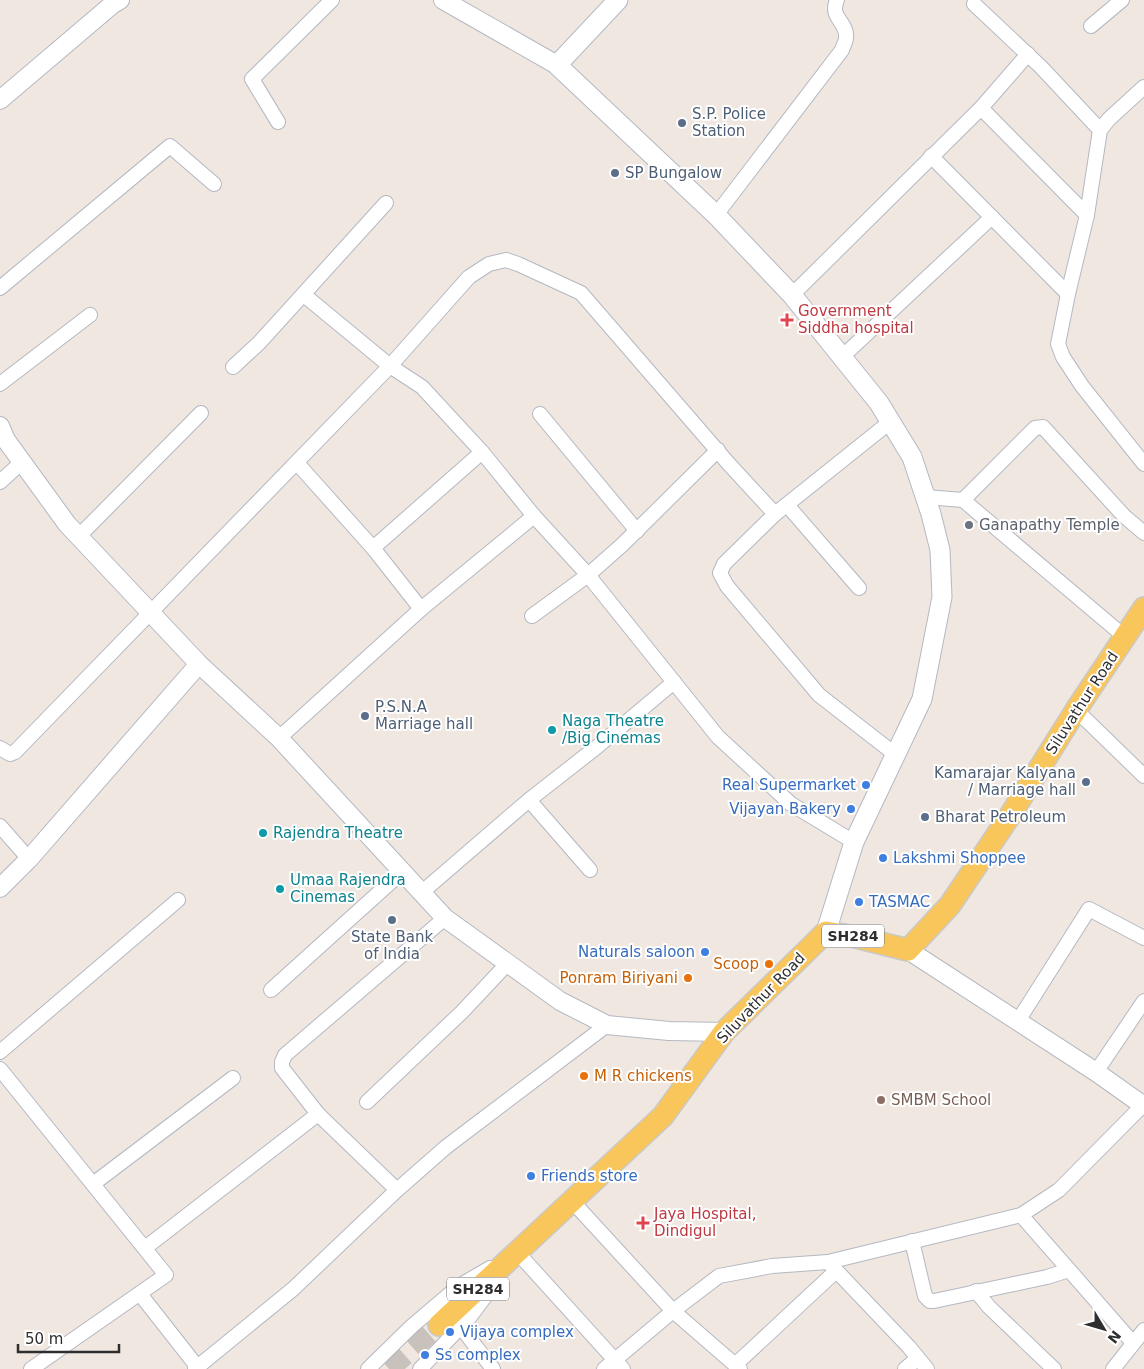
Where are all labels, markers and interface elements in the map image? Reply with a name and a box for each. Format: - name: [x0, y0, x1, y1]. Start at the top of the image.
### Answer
- place label: S.P. Police Station: [692, 105, 766, 140]
- marker: S.P. Police Station: [676, 117, 688, 129]
- place label: SP Bungalow: [625, 164, 722, 182]
- marker: SP Bungalow: [609, 167, 621, 179]
- place label: Government Siddha hospital: [798, 302, 914, 337]
- marker: Government Siddha hospital: [780, 313, 794, 327]
- place label: Ganapathy Temple: [979, 516, 1120, 534]
- marker: Ganapathy Temple: [963, 519, 975, 531]
- street label: Siluvathur Road: [1042, 648, 1122, 758]
- place label: P.S.N.A Marriage hall: [375, 698, 473, 733]
- marker: P.S.N.A Marriage hall: [359, 710, 371, 722]
- place label: Naga Theatre /Big Cinemas: [562, 712, 664, 747]
- marker: Naga Theatre /Big Cinemas: [546, 724, 558, 736]
- place label: Kamarajar Kalyana / Marriage hall: [934, 764, 1076, 799]
- place label: Real Supermarket: [722, 776, 856, 794]
- marker: Kamarajar Kalyana / Marriage hall: [1080, 776, 1092, 788]
- marker: Real Supermarket: [860, 779, 872, 791]
- place label: Vijayan Bakery: [729, 800, 841, 818]
- marker: Vijayan Bakery: [845, 803, 857, 815]
- place label: Bharat Petroleum: [935, 808, 1066, 826]
- marker: Bharat Petroleum: [919, 811, 931, 823]
- place label: Rajendra Theatre: [273, 824, 403, 842]
- marker: Rajendra Theatre: [257, 827, 269, 839]
- place label: Lakshmi Shoppee: [893, 849, 1026, 867]
- marker: Lakshmi Shoppee: [877, 852, 889, 864]
- place label: Umaa Rajendra Cinemas: [290, 871, 406, 906]
- marker: Umaa Rajendra Cinemas: [274, 883, 286, 895]
- place label: TASMAC: [868, 893, 930, 911]
- marker: TASMAC: [853, 896, 865, 908]
- marker: State Bank of India: [386, 914, 398, 926]
- road number: SH284: [822, 924, 884, 948]
- place label: State Bank of India: [351, 928, 433, 963]
- place label: Naturals saloon: [578, 943, 695, 961]
- marker: Naturals saloon: [699, 946, 711, 958]
- street label: Siluvathur Road: [713, 949, 809, 1047]
- place label: Scoop: [713, 955, 759, 973]
- marker: Scoop: [763, 958, 775, 970]
- place label: Ponram Biriyani: [560, 969, 678, 987]
- marker: Ponram Biriyani: [682, 972, 694, 984]
- place label: M R chickens: [594, 1067, 692, 1085]
- marker: M R chickens: [578, 1070, 590, 1082]
- place label: SMBM School: [891, 1091, 991, 1109]
- marker: SMBM School: [875, 1094, 887, 1106]
- place label: Friends store: [541, 1167, 638, 1185]
- marker: Friends store: [525, 1170, 537, 1182]
- place label: Jaya Hospital, Dindigul: [653, 1205, 756, 1240]
- marker: Jaya Hospital, Dindigul: [636, 1216, 650, 1230]
- road number: SH284: [447, 1278, 509, 1300]
- north arrow: [1079, 1304, 1129, 1354]
- scale bar: [18, 1322, 119, 1354]
- place label: Vijaya complex: [460, 1323, 574, 1341]
- marker: Vijaya complex: [444, 1326, 456, 1338]
- text: N: [1104, 1327, 1124, 1347]
- text: 50 m: [25, 1330, 63, 1348]
- place label: Ss complex: [435, 1346, 521, 1364]
- marker: Ss complex: [419, 1349, 431, 1361]

